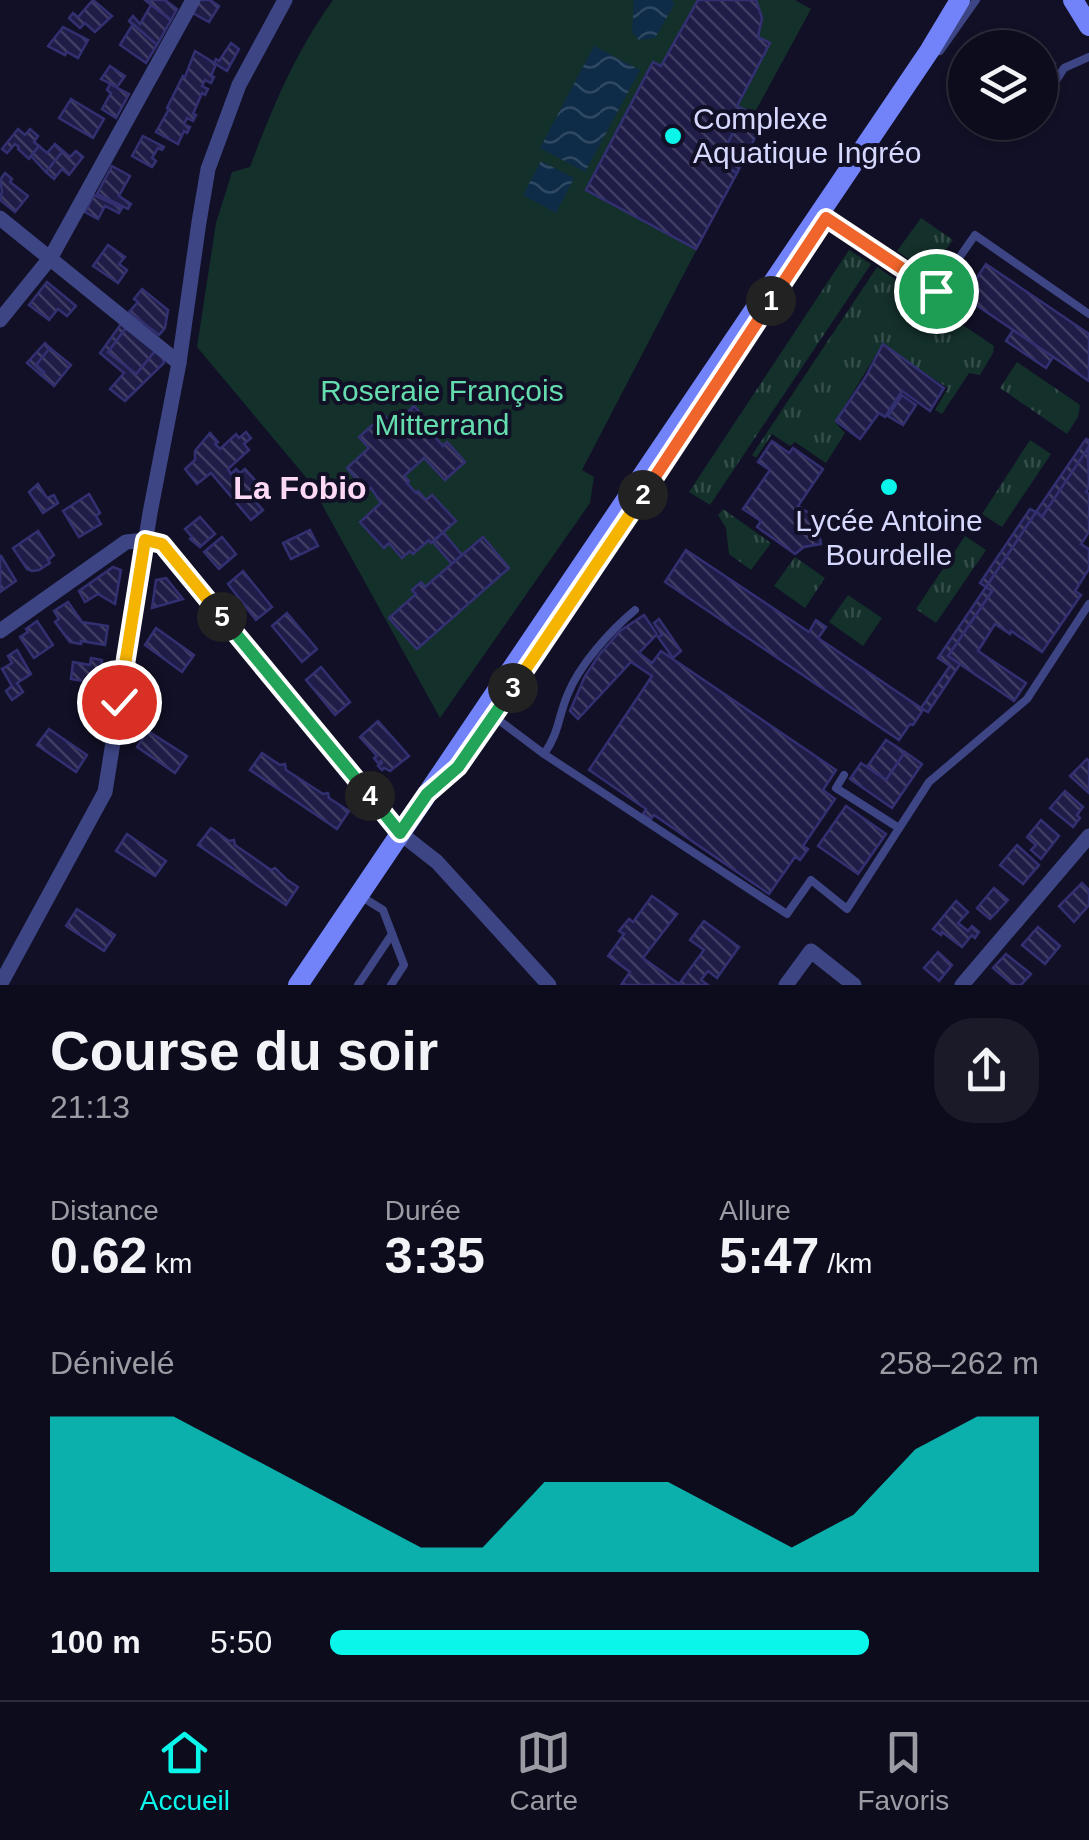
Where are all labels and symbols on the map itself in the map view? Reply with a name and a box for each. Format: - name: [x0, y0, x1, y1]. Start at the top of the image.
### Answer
- place label: Complexe Aquatique Ingréo: [693, 102, 922, 169]
- marker: Complexe Aquatique Ingréo: [662, 125, 684, 147]
- pin: [894, 249, 979, 334]
- pin: 1: [746, 276, 796, 326]
- park label: Roseraie François Mitterrand: [320, 374, 564, 441]
- district label: La Fobio: [233, 470, 367, 506]
- pin: 2: [618, 470, 668, 520]
- marker: Lycée Antoine Bourdelle: [878, 476, 900, 498]
- place label: Lycée Antoine Bourdelle: [795, 504, 983, 571]
- pin: 5: [197, 592, 247, 642]
- pin: [77, 660, 162, 745]
- pin: 3: [488, 663, 538, 713]
- pin: 4: [345, 771, 395, 821]

